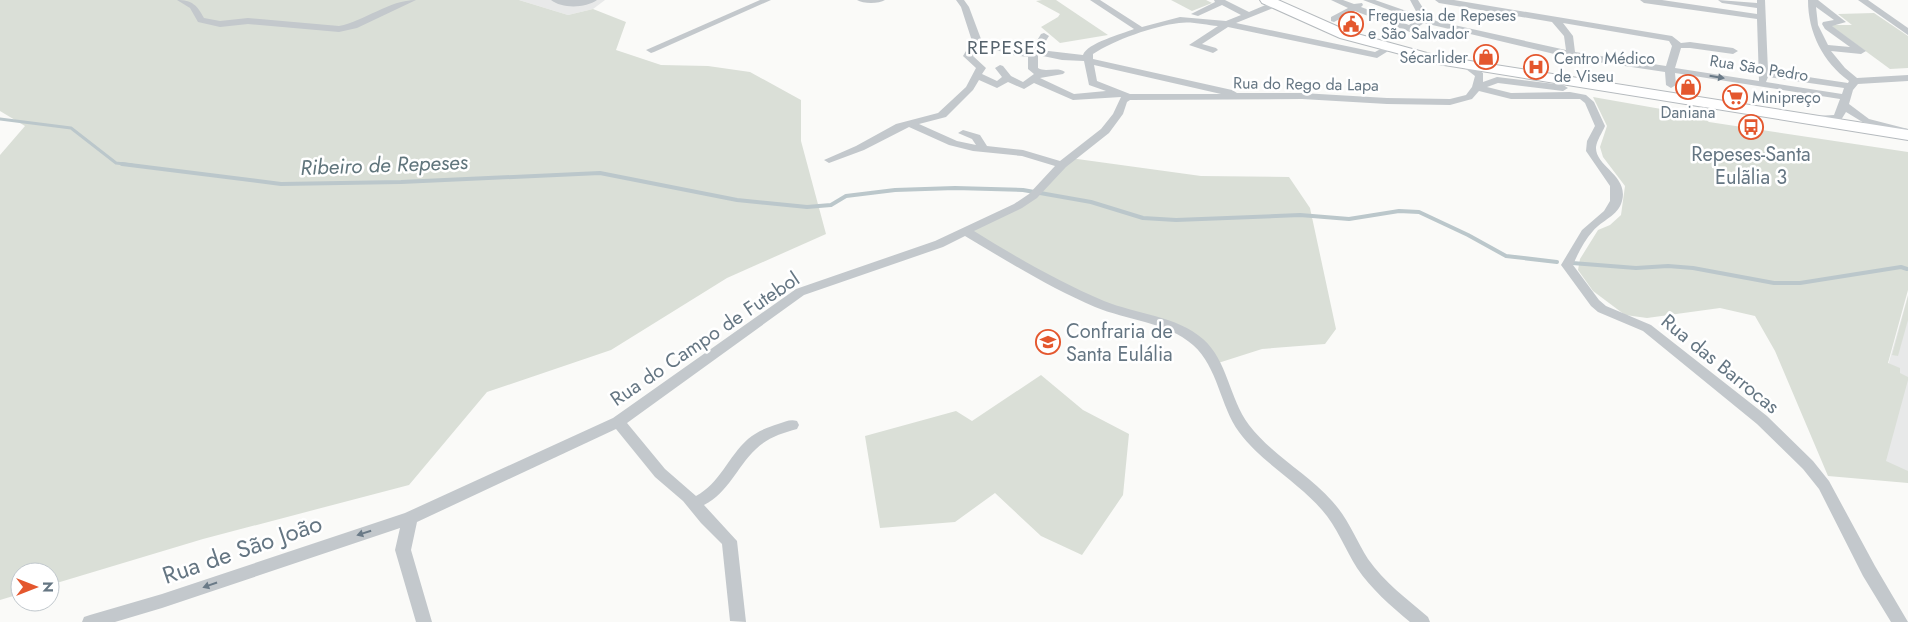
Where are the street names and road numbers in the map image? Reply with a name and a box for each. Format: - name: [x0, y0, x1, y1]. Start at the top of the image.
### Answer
- street label: Rua São Pedro: [1708, 49, 1810, 87]
- street label: Rua do Rego da Lapa: [1233, 71, 1379, 97]
- street label: Rua do Campo de Futebol: [605, 265, 805, 413]
- street label: Rua das Barrocas: [1655, 307, 1785, 421]
- street label: Rua de São João: [157, 505, 327, 593]

